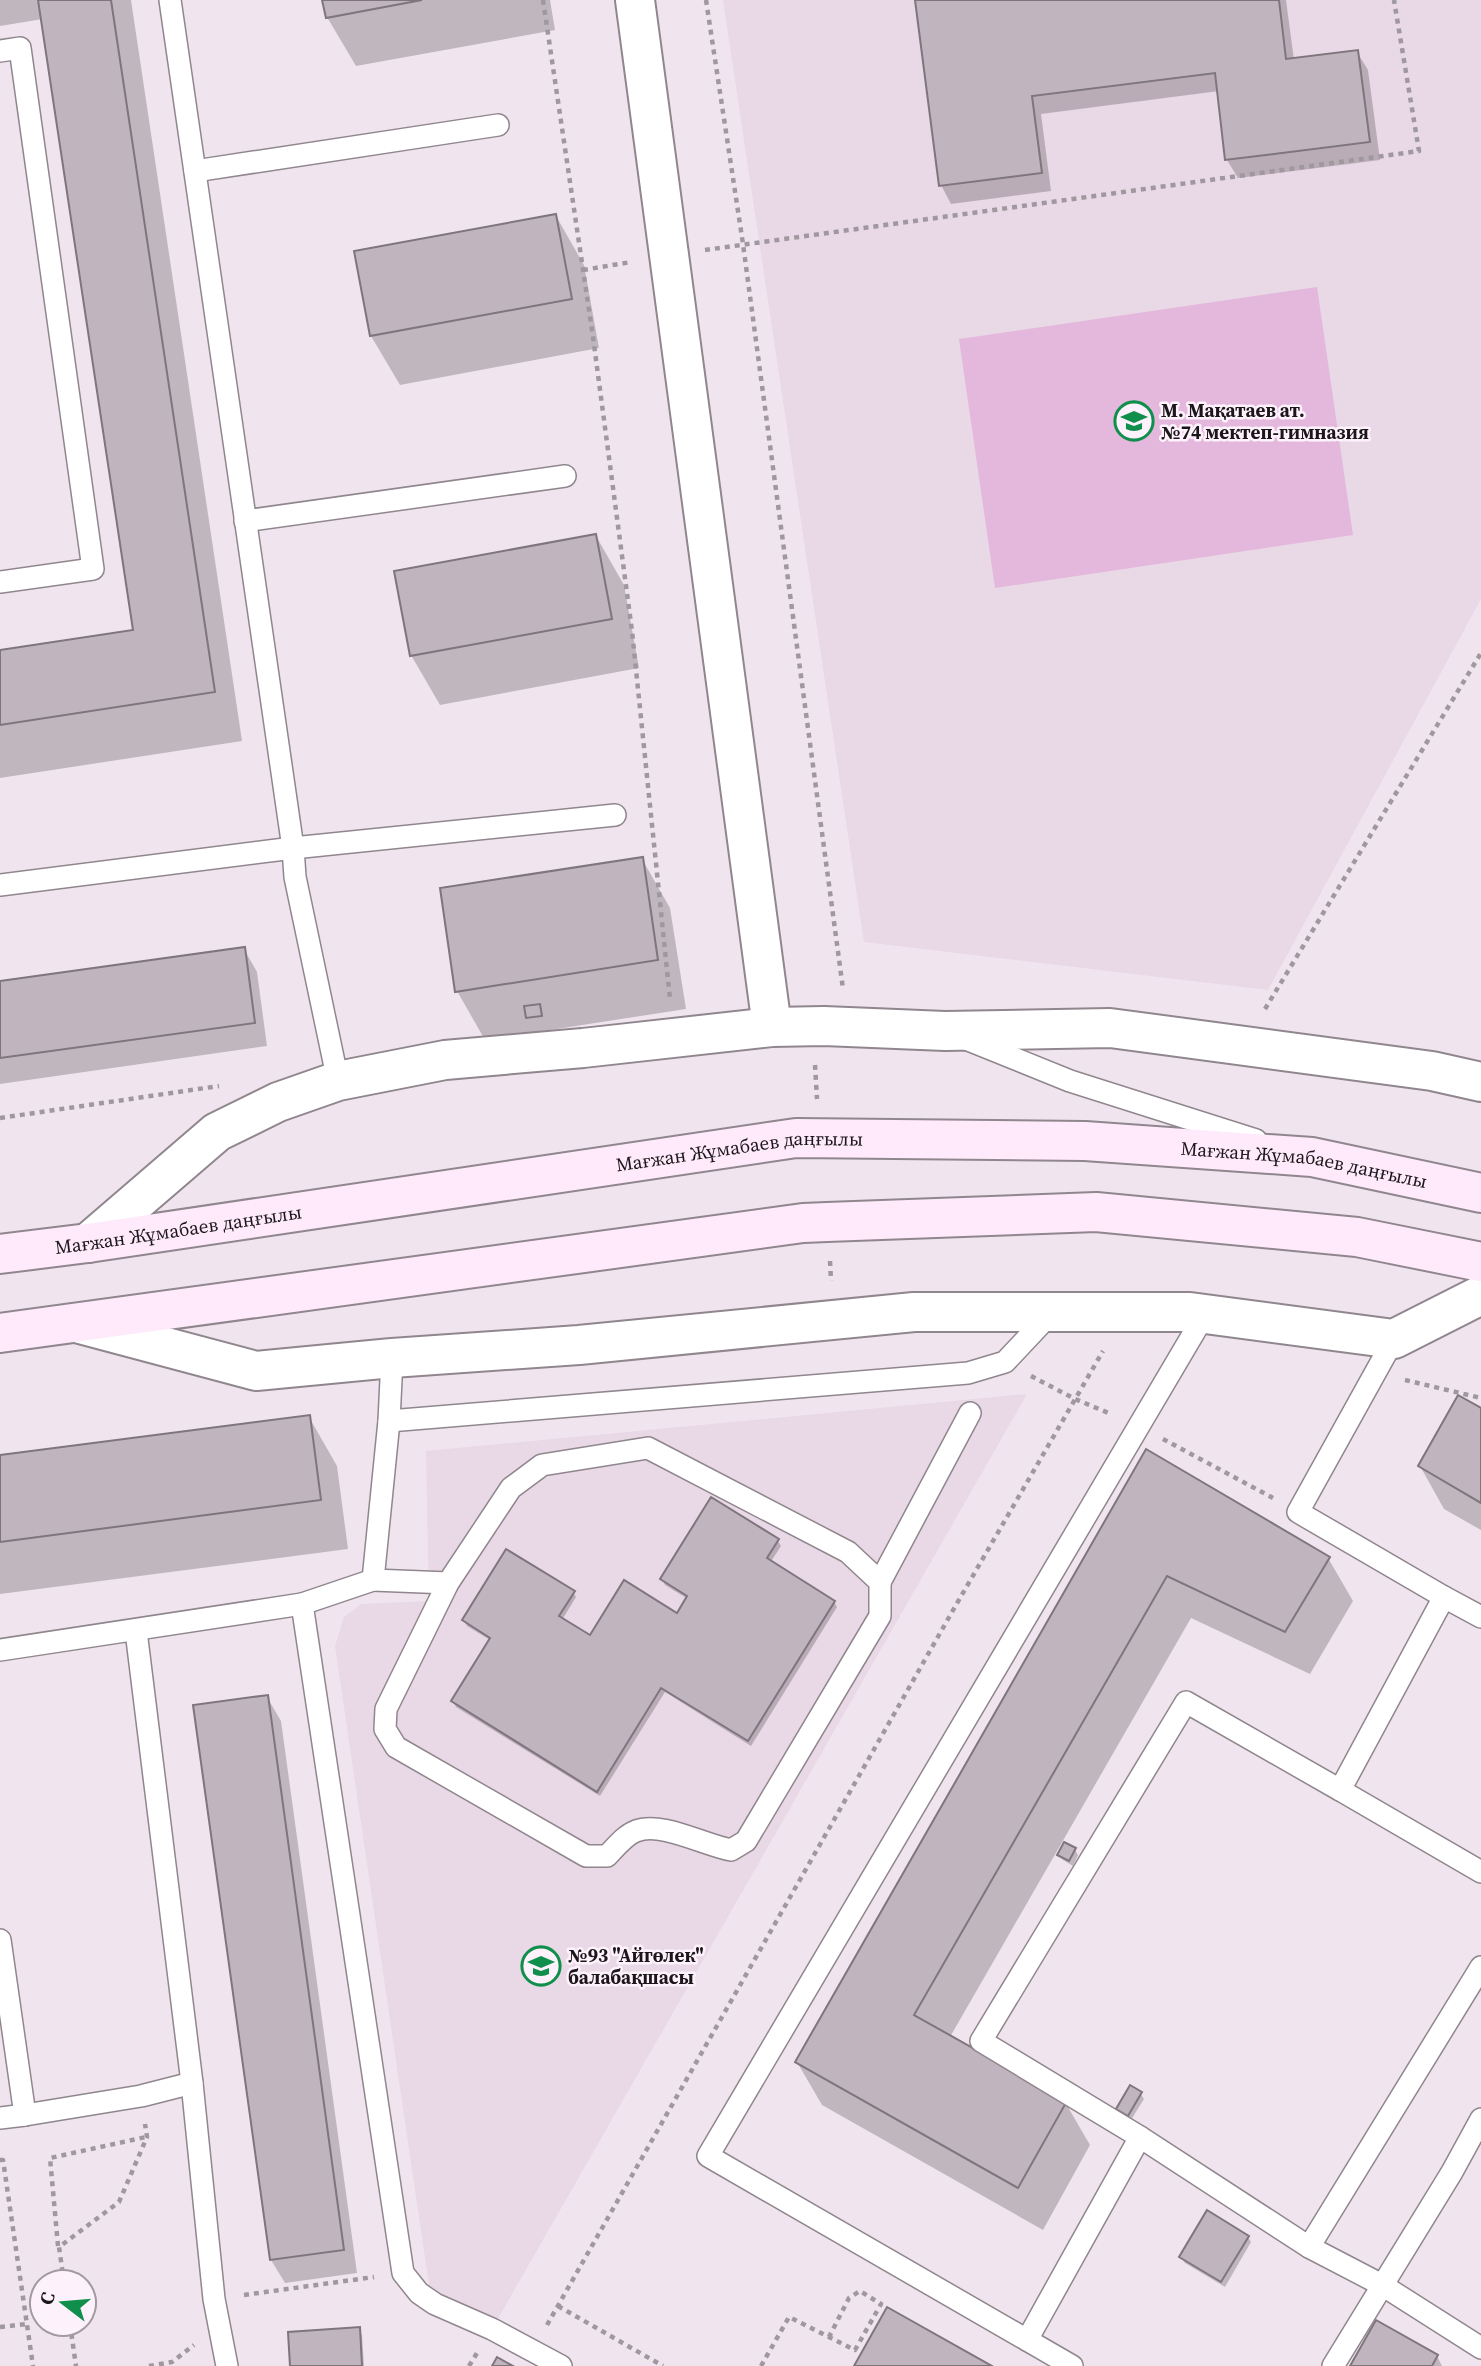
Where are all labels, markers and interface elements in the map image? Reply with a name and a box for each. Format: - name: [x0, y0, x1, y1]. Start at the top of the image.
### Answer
- place label: М. Мақатаев ат. №74 мектеп-гимназия: [1161, 397, 1369, 445]
- school or university icon: М. Мақатаев ат. №74 мектеп-гимназия: [1113, 400, 1155, 442]
- street label: Мағжан Жұмабаев даңғылы: [614, 1125, 863, 1178]
- street label: Мағжан Жұмабаев даңғылы: [1180, 1135, 1430, 1194]
- street label: Мағжан Жұмабаев даңғылы: [53, 1198, 303, 1260]
- place label: №93 "Айгөлек" балабақшасы: [568, 1942, 704, 1990]
- school or university icon: №93 "Айгөлек" балабақшасы: [520, 1945, 562, 1987]
- north arrow: [28, 2268, 98, 2338]
- text: С: [33, 2289, 61, 2308]

